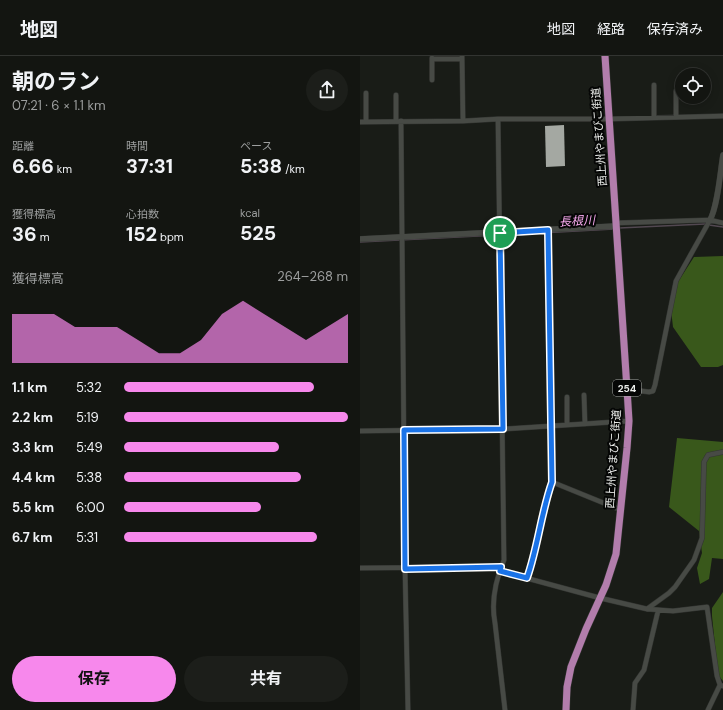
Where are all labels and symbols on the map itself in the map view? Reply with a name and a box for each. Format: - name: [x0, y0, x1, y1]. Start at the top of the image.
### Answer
- street label: 西上州やまびこ街道: [589, 87, 609, 187]
- water label: 長根川: [559, 212, 597, 230]
- pin: [483, 216, 517, 250]
- road number: 254: [613, 380, 641, 396]
- street label: 西上州やまびこ街道: [603, 409, 623, 509]

